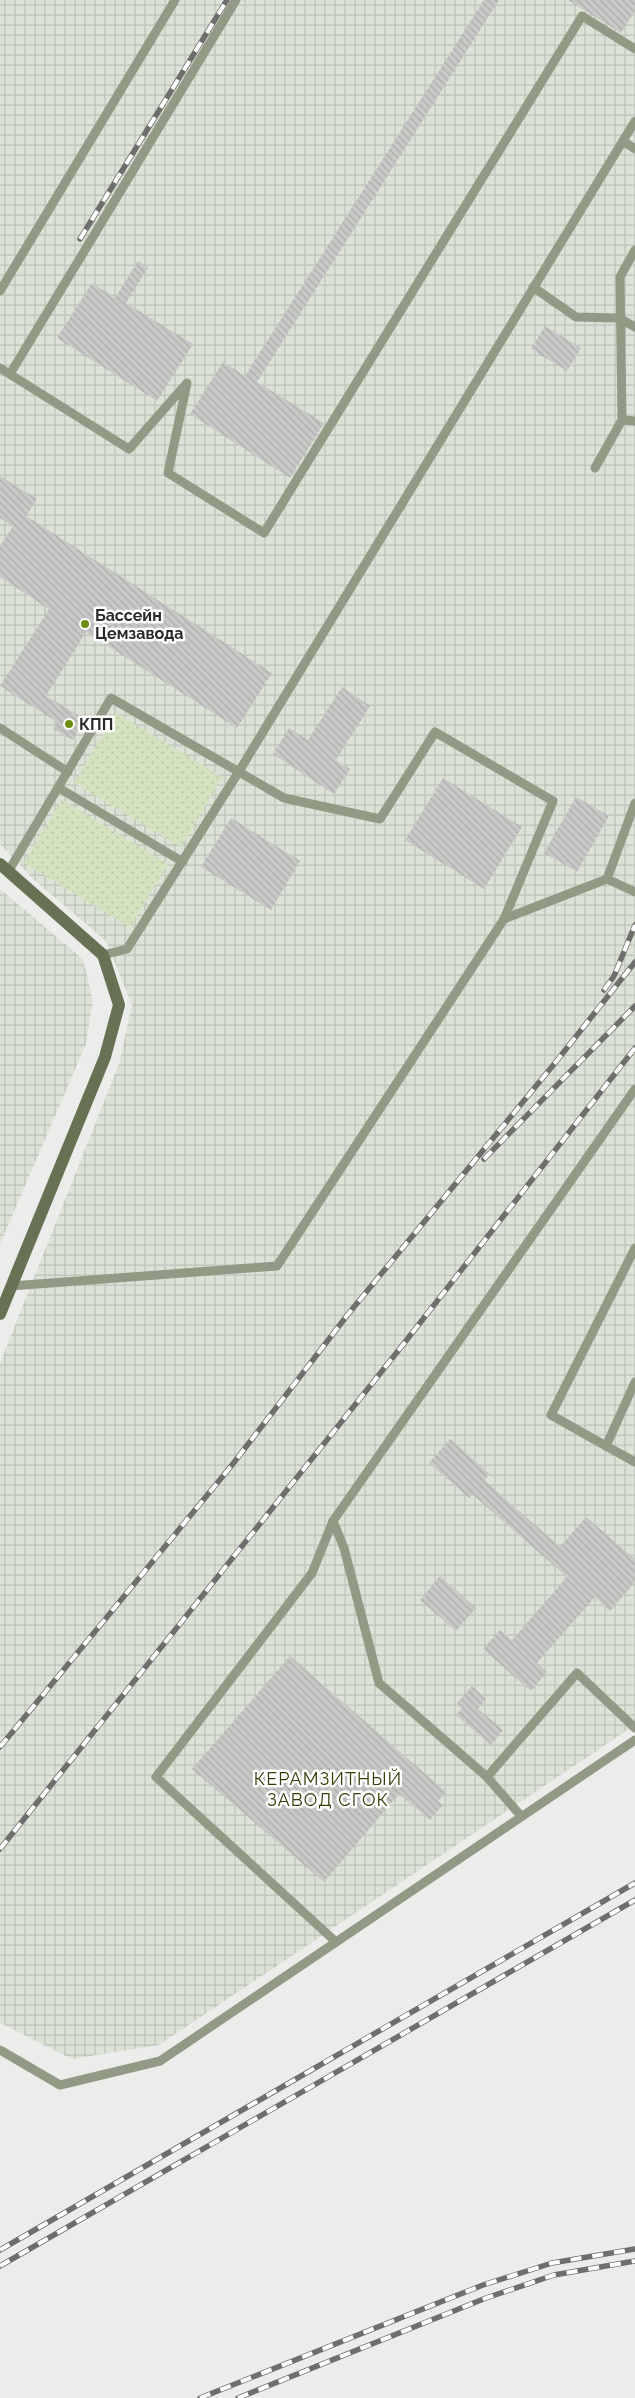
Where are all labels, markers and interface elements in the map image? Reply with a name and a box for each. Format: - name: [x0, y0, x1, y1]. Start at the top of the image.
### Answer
- place label: Бассейн Цемзавода: [95, 606, 184, 643]
- marker: Бассейн Цемзавода: [79, 618, 91, 630]
- place label: КПП: [79, 715, 113, 734]
- marker: КПП: [63, 718, 75, 730]
- district label: КЕРАМЗИТНЫЙ ЗАВОД СГОК: [254, 1768, 402, 1810]

